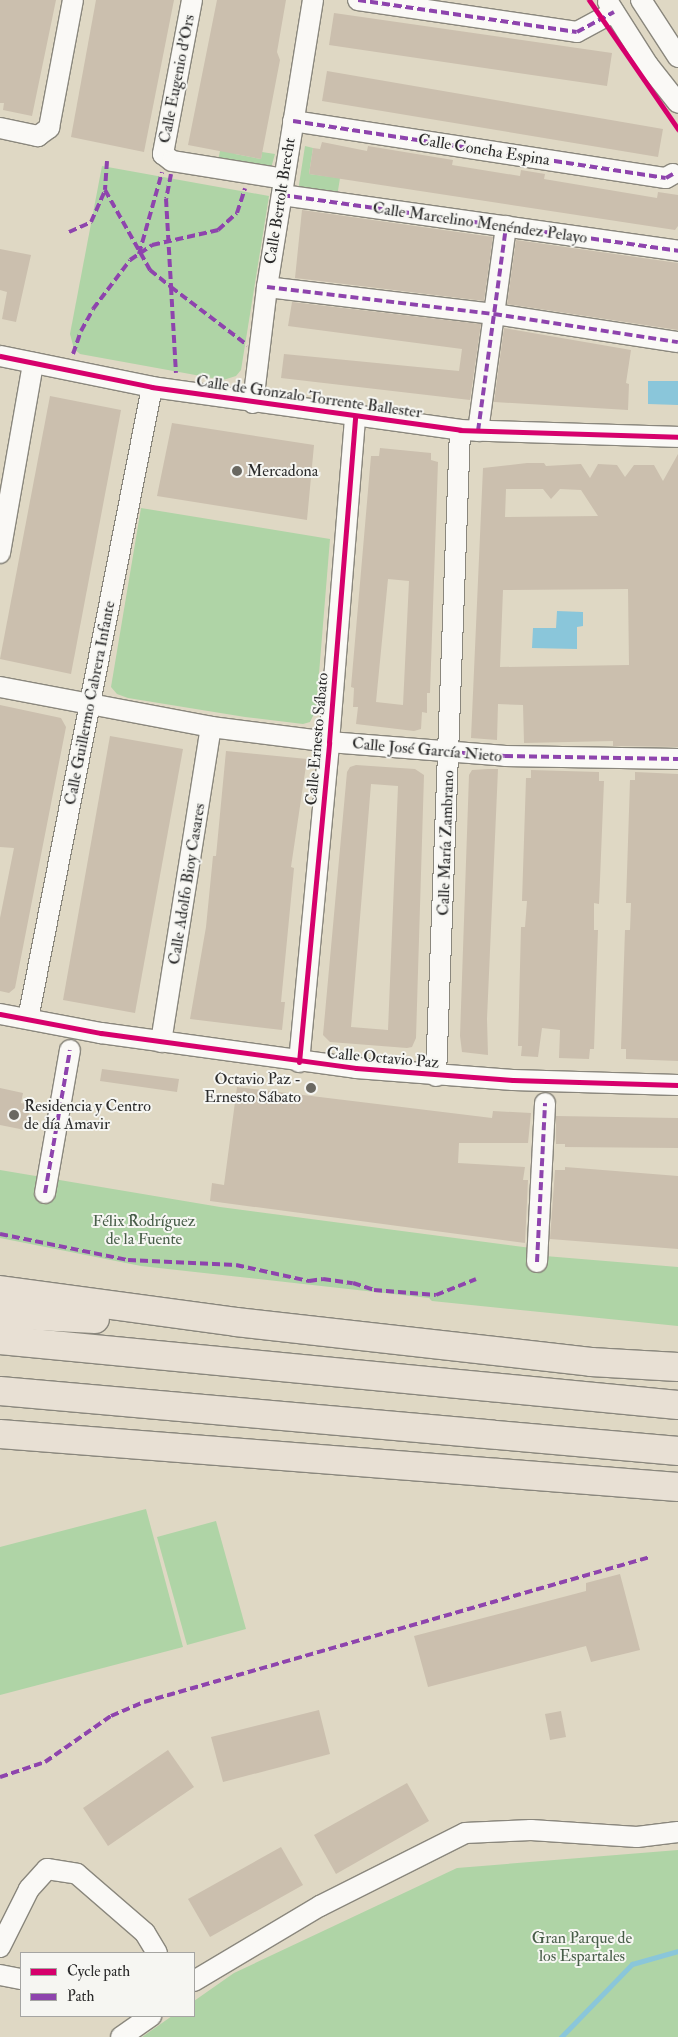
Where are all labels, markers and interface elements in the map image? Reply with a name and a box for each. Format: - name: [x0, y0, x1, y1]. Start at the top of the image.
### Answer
- street label: Calle Eugenio d'Ors: [155, 13, 199, 145]
- street label: Calle Concha Espina: [417, 130, 551, 170]
- street label: Calle Bertolt Brecht: [261, 136, 299, 266]
- street label: Calle Marcelino Menéndez Pelayo: [371, 198, 589, 248]
- street label: Calle de Gonzalo Torrente Ballester: [195, 372, 423, 422]
- place label: Mercadona: [247, 461, 318, 481]
- marker: Mercadona: [231, 465, 243, 477]
- street label: Calle Guillermo Cabrera Infante: [61, 599, 119, 807]
- street label: Calle Ernesto Sábato: [302, 672, 332, 806]
- street label: Calle José García Nieto: [351, 734, 503, 766]
- street label: Calle María Zambrano: [434, 770, 458, 916]
- street label: Calle Adolfo Bioy Casares: [165, 802, 209, 966]
- street label: Calle Octavio Paz: [326, 1044, 440, 1072]
- place label: Octavio Paz - Ernesto Sábato: [204, 1069, 301, 1107]
- marker: Octavio Paz - Ernesto Sábato: [305, 1082, 317, 1094]
- place label: Residencia y Centro de día Amavir: [24, 1096, 151, 1134]
- marker: Residencia y Centro de día Amavir: [8, 1109, 20, 1121]
- park label: Félix Rodríguez de la Fuente: [93, 1211, 195, 1249]
- park label: Gran Parque de los Espartales: [532, 1928, 632, 1966]
- legend: [20, 1952, 195, 2017]
- text: Cycle path: [67, 1962, 130, 1981]
- text: Path: [67, 1987, 94, 2006]

